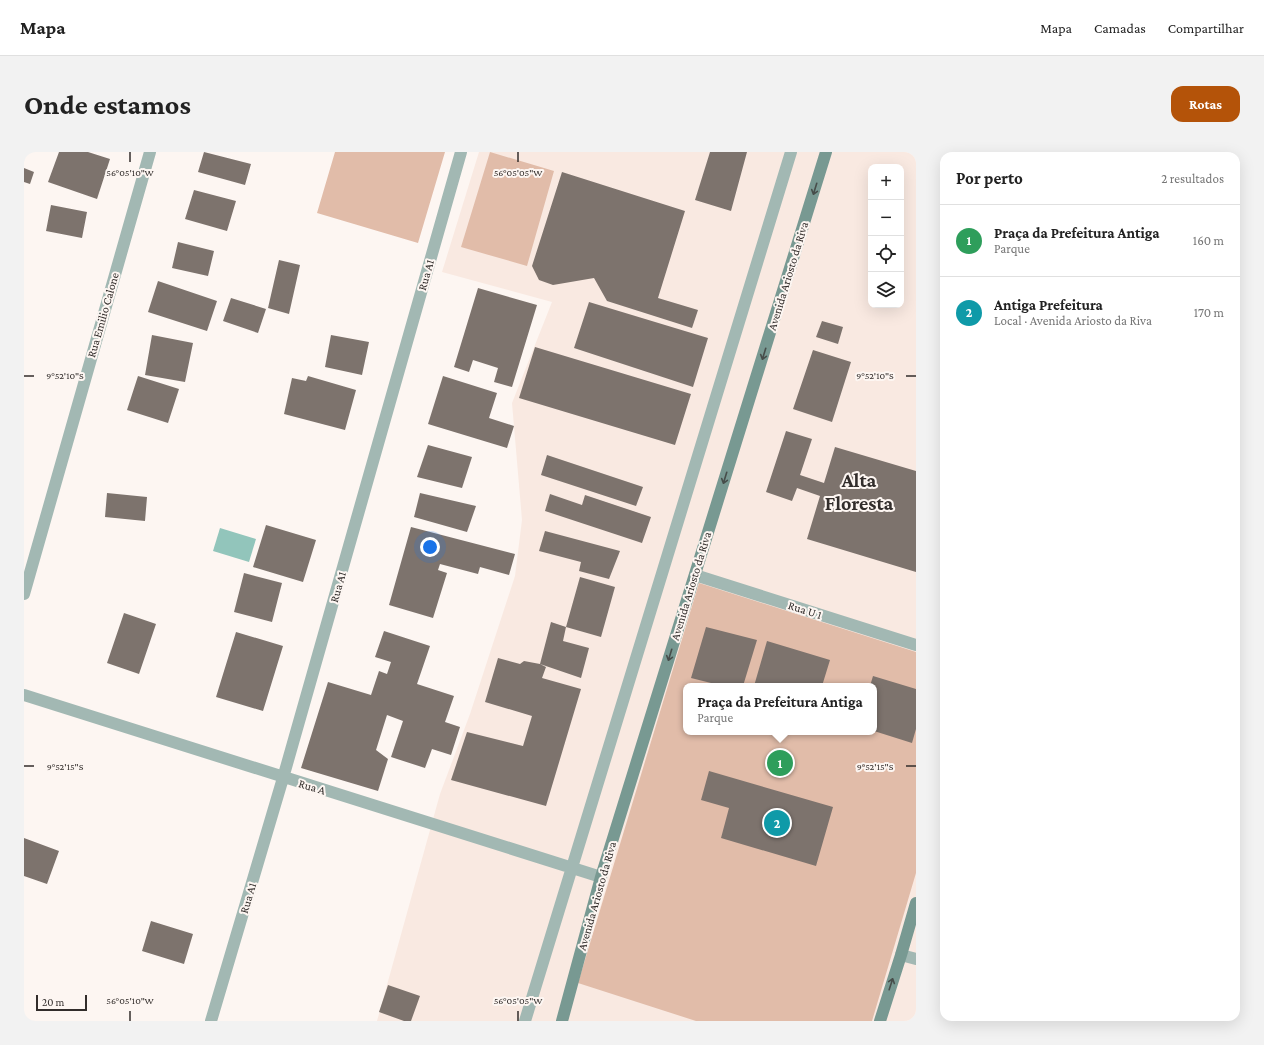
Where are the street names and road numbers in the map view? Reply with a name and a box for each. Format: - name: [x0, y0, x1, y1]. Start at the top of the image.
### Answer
- street label: Avenida Ariosto da Riva: [765, 220, 811, 332]
- street label: Rua A1: [415, 258, 437, 292]
- street label: Rua Emilio Calone: [84, 271, 122, 359]
- street label: Avenida Ariosto da Riva: [668, 530, 714, 642]
- street label: Rua A1: [327, 570, 349, 604]
- street label: Rua U 1: [786, 598, 824, 622]
- street label: Rua A: [297, 776, 327, 798]
- street label: Avenida Ariosto da Riva: [575, 839, 619, 952]
- street label: Rua A1: [237, 881, 259, 915]

